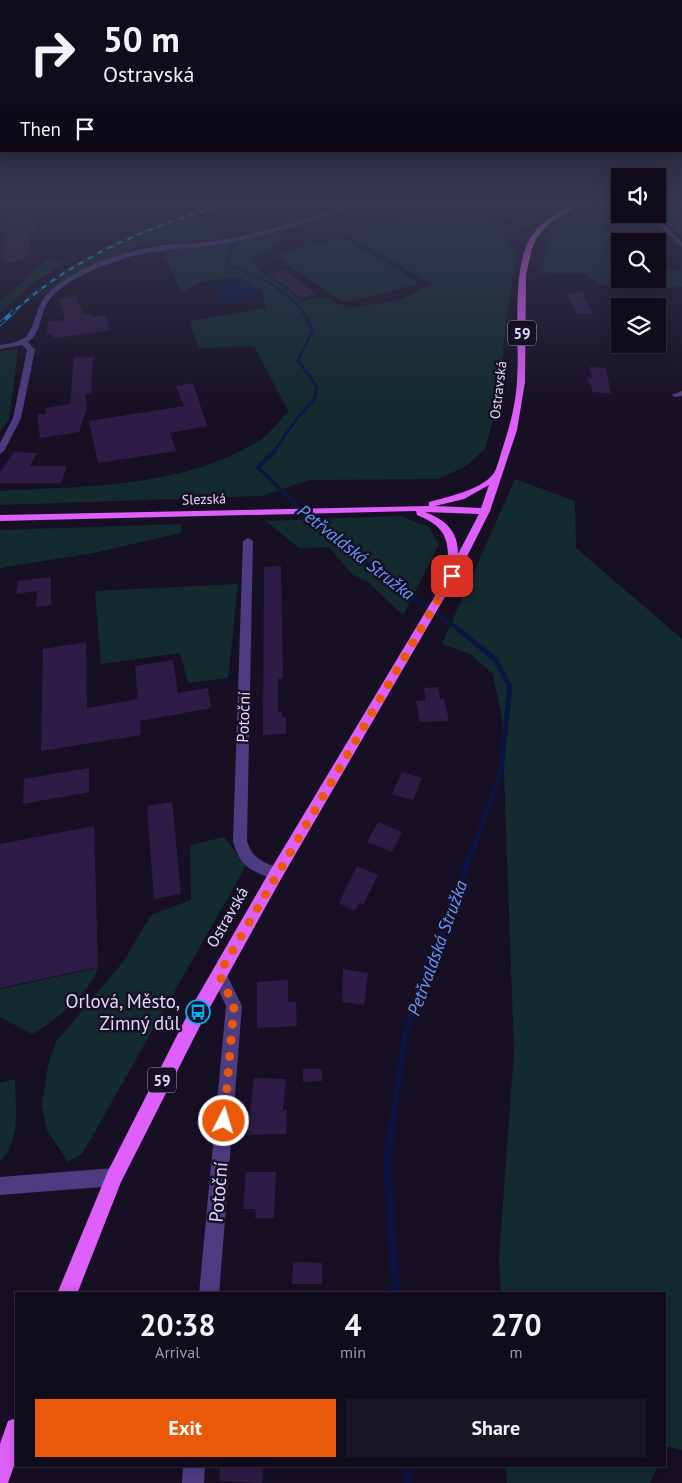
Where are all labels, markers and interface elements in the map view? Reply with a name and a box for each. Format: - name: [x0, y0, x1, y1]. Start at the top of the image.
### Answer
- text: 50 m: [103, 16, 180, 62]
- icon: right: [20, 20, 85, 85]
- text: Ostravská: [103, 60, 194, 88]
- icon: arrive: [71, 115, 99, 143]
- text: Then: [20, 117, 61, 141]
- map controls: [611, 168, 666, 353]
- button: sound: [611, 168, 666, 223]
- button: search: [611, 233, 666, 288]
- button: layers: [611, 298, 666, 353]
- road number: 59: [508, 320, 536, 346]
- street label: Ostravská: [486, 360, 510, 420]
- street label: Slezská: [182, 489, 226, 509]
- water label: Petřvaldská Stružka: [293, 499, 419, 605]
- pin: [431, 555, 473, 597]
- icon: arrive: [438, 562, 466, 590]
- street label: Potoční: [232, 691, 254, 743]
- water label: Petřvaldská Stružka: [402, 877, 472, 1019]
- street label: Ostravská: [202, 883, 252, 951]
- place label: Orlová, Město, Zimný důl: [65, 989, 180, 1035]
- bus stop icon: Orlová, Město, Zimný důl: [185, 999, 211, 1025]
- road number: 59: [148, 1068, 176, 1092]
- position arrow: [197, 1094, 249, 1146]
- street label: Potoční: [203, 1161, 233, 1223]
- text: 20:38: [139, 1305, 216, 1344]
- text: 4: [345, 1305, 362, 1344]
- text: 270: [490, 1305, 542, 1344]
- text: Arrival: [155, 1342, 200, 1362]
- text: min: [340, 1342, 366, 1362]
- text: m: [510, 1342, 523, 1362]
- button: Exit: [35, 1399, 336, 1457]
- button: Share: [346, 1399, 646, 1457]

